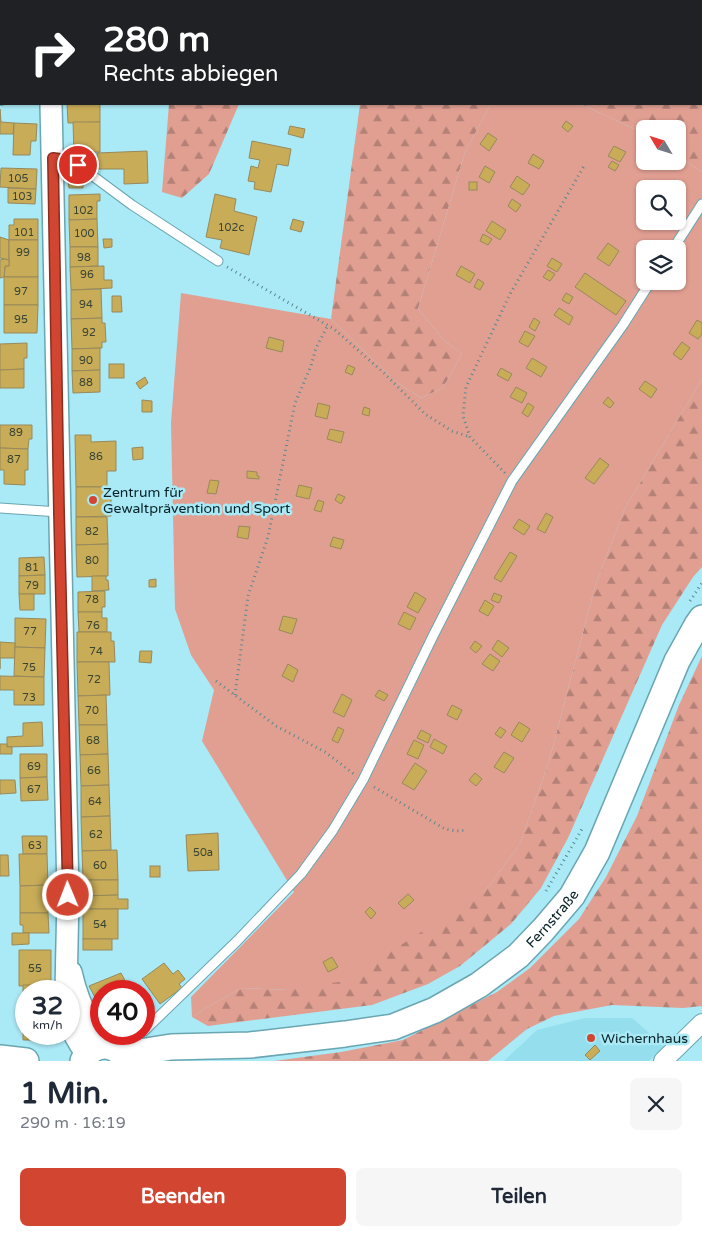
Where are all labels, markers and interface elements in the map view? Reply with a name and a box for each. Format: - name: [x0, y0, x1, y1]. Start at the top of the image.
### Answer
- text: 280 m: [103, 19, 210, 61]
- icon: right: [20, 20, 85, 85]
- text: Rechts abbiegen: [103, 61, 278, 87]
- north arrow: [636, 120, 686, 170]
- map controls: [636, 120, 686, 290]
- pin: [57, 144, 99, 186]
- icon: arrive: [64, 151, 92, 179]
- house number: 105: [8, 172, 28, 185]
- button: search: [636, 180, 686, 230]
- house number: 103: [12, 190, 32, 203]
- house number: 102: [73, 204, 93, 217]
- house number: 102c: [218, 221, 244, 234]
- house number: 101: [14, 226, 34, 239]
- house number: 100: [74, 227, 94, 240]
- button: layers: [636, 240, 686, 290]
- house number: 99: [16, 246, 30, 259]
- house number: 98: [77, 251, 91, 264]
- house number: 96: [80, 268, 94, 281]
- house number: 97: [14, 285, 28, 298]
- house number: 94: [79, 298, 93, 311]
- house number: 95: [14, 313, 28, 326]
- house number: 92: [82, 326, 96, 339]
- house number: 90: [79, 354, 93, 367]
- house number: 88: [79, 376, 93, 389]
- house number: 89: [9, 426, 23, 439]
- house number: 86: [89, 450, 103, 463]
- house number: 87: [7, 453, 21, 466]
- place label: Zentrum für Gewaltprävention und Sport: [103, 484, 291, 517]
- marker: Zentrum für Gewaltprävention und Sport: [87, 494, 99, 506]
- house number: 82: [85, 525, 99, 538]
- house number: 80: [85, 554, 99, 567]
- house number: 81: [25, 561, 39, 574]
- house number: 79: [25, 579, 39, 592]
- house number: 78: [85, 593, 99, 606]
- house number: 76: [86, 619, 100, 632]
- house number: 77: [23, 625, 37, 638]
- house number: 74: [89, 645, 103, 658]
- house number: 75: [22, 661, 36, 674]
- house number: 72: [87, 673, 101, 686]
- house number: 73: [22, 691, 36, 704]
- house number: 70: [85, 704, 99, 717]
- house number: 68: [86, 734, 100, 747]
- house number: 69: [27, 760, 41, 773]
- house number: 66: [87, 764, 101, 777]
- house number: 67: [27, 783, 41, 796]
- house number: 64: [88, 795, 102, 808]
- house number: 62: [89, 828, 103, 841]
- house number: 63: [28, 839, 42, 852]
- house number: 50a: [193, 846, 213, 859]
- house number: 60: [93, 859, 107, 872]
- position arrow: [41, 868, 93, 920]
- street label: Fernstraße: [523, 887, 583, 951]
- house number: 54: [93, 918, 107, 931]
- house number: 55: [28, 962, 42, 975]
- speed limit sign: 40: [90, 980, 155, 1045]
- text: 32: [32, 991, 63, 1021]
- text: km/h: [32, 1018, 63, 1032]
- place label: Wichernhaus: [601, 1030, 688, 1047]
- marker: Wichernhaus: [585, 1032, 597, 1044]
- text: 1 Min.: [20, 1075, 109, 1112]
- button: close: [630, 1078, 682, 1130]
- text: 290 m · 16:19: [20, 1113, 126, 1133]
- button: Beenden: [20, 1168, 346, 1226]
- button: Teilen: [356, 1168, 682, 1226]

